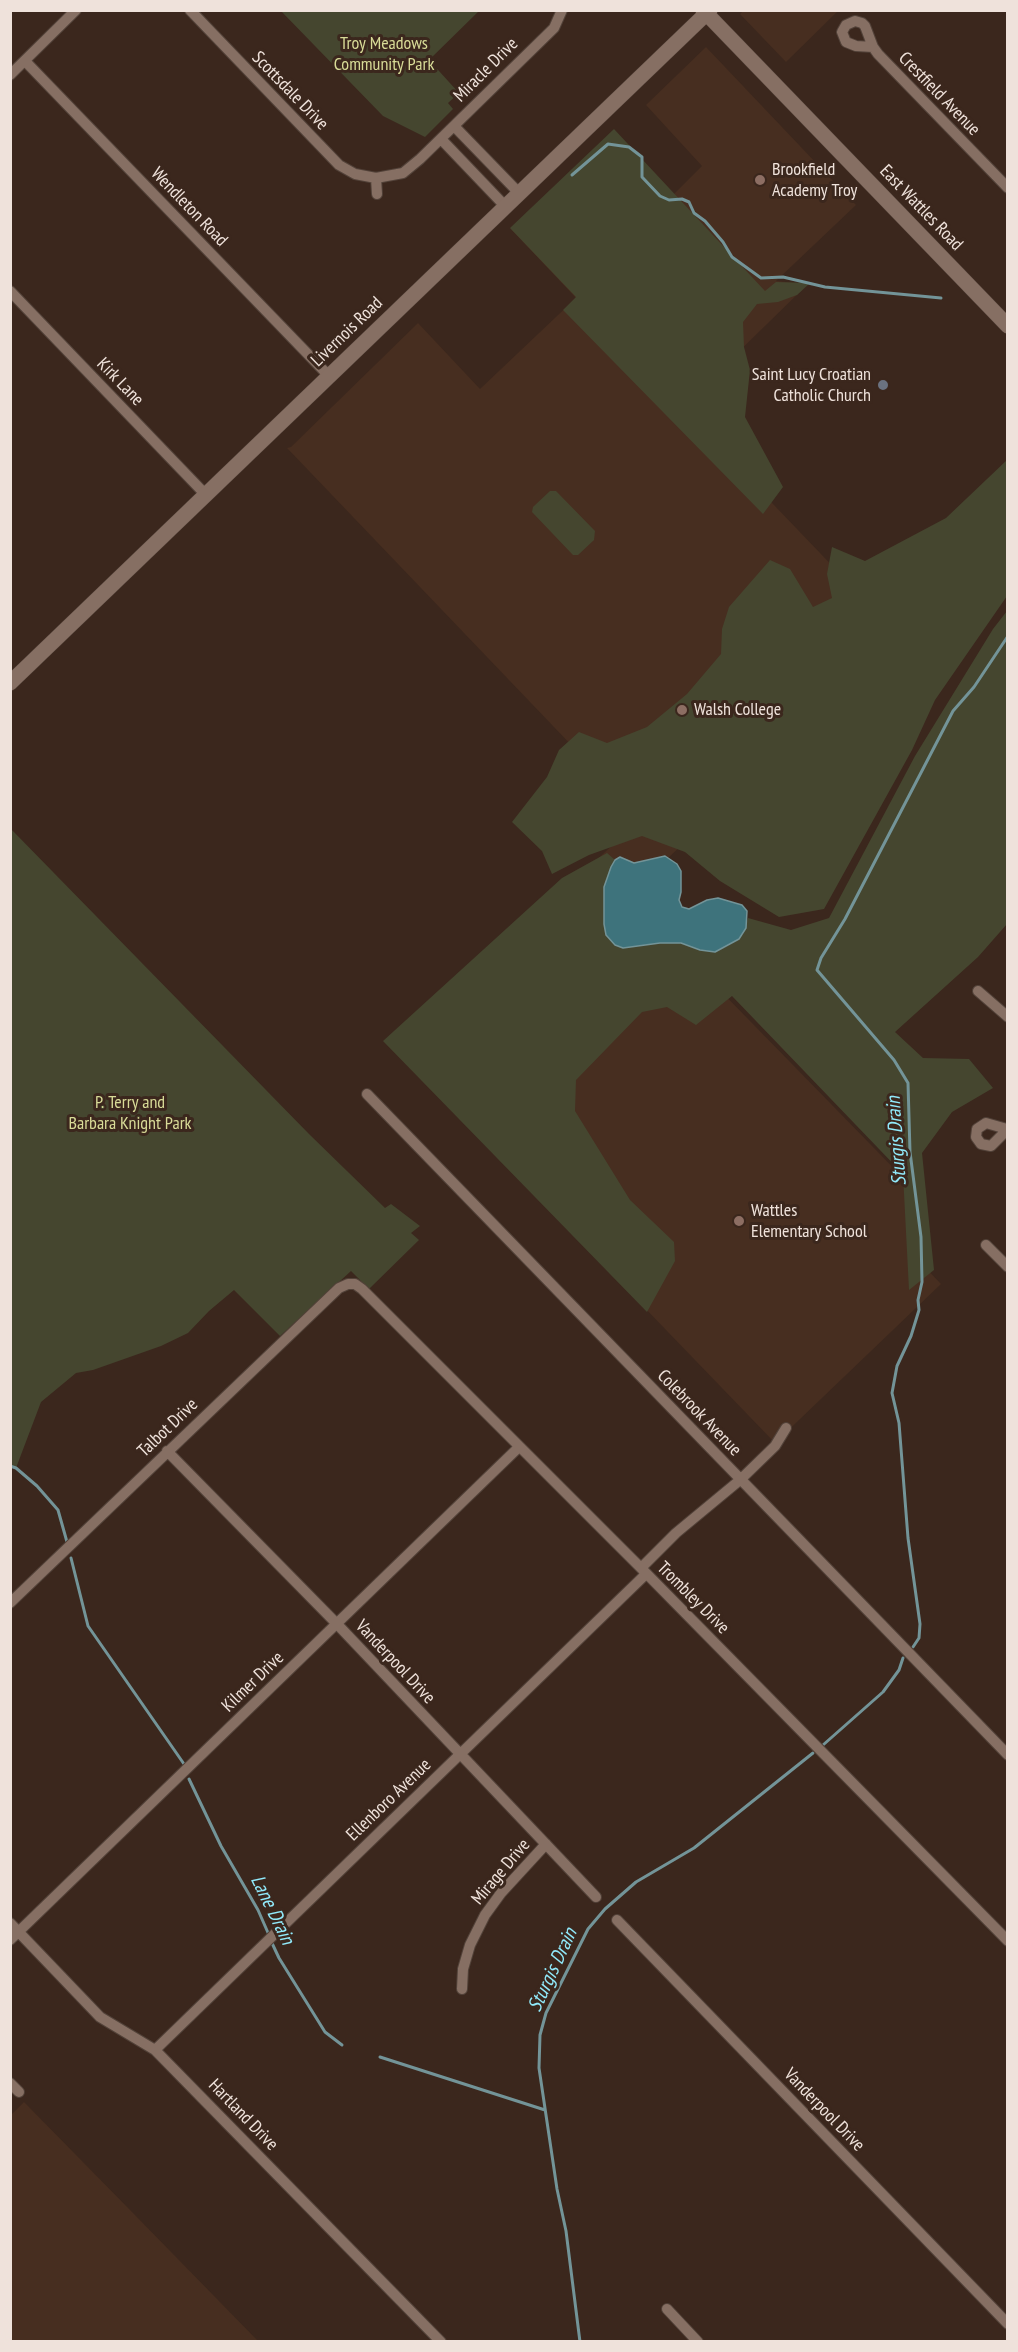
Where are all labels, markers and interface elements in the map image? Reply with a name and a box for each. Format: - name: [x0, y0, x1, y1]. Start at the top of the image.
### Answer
- park label: Troy Meadows Community Park: [334, 33, 434, 76]
- street label: Miracle Drive: [449, 33, 523, 107]
- street label: Scottsdale Drive: [247, 47, 333, 135]
- street label: Crestfield Avenue: [894, 48, 984, 140]
- place label: Brookfield Academy Troy: [772, 159, 857, 201]
- street label: East Wattles Road: [875, 161, 967, 255]
- street label: Wendleton Road: [146, 163, 232, 251]
- marker: Brookfield Academy Troy: [753, 173, 767, 187]
- street label: Livernois Road: [307, 293, 387, 371]
- street label: Kirk Lane: [92, 354, 148, 410]
- place label: Saint Lucy Croatian Catholic Church: [752, 364, 871, 406]
- marker: Saint Lucy Croatian Catholic Church: [876, 378, 890, 392]
- place label: Walsh College: [694, 699, 781, 721]
- marker: Walsh College: [675, 703, 689, 717]
- park label: P. Terry and Barbara Knight Park: [68, 1092, 192, 1134]
- water label: Sturgis Drain: [882, 1096, 912, 1186]
- place label: Wattles Elementary School: [751, 1200, 867, 1242]
- marker: Wattles Elementary School: [732, 1214, 746, 1228]
- street label: Colebrook Avenue: [652, 1365, 746, 1461]
- street label: Talbot Drive: [134, 1394, 202, 1462]
- street label: Trombley Drive: [652, 1557, 734, 1639]
- street label: Vanderpool Drive: [351, 1616, 439, 1708]
- street label: Kilmer Drive: [218, 1647, 288, 1717]
- street label: Ellenboro Avenue: [342, 1754, 436, 1846]
- street label: Mirage Drive: [467, 1835, 535, 1909]
- water label: Lane Drain: [245, 1871, 299, 1949]
- water label: Sturgis Drain: [523, 1924, 583, 2016]
- street label: Vanderpool Drive: [779, 2064, 869, 2156]
- street label: Hartland Drive: [204, 2075, 282, 2155]

